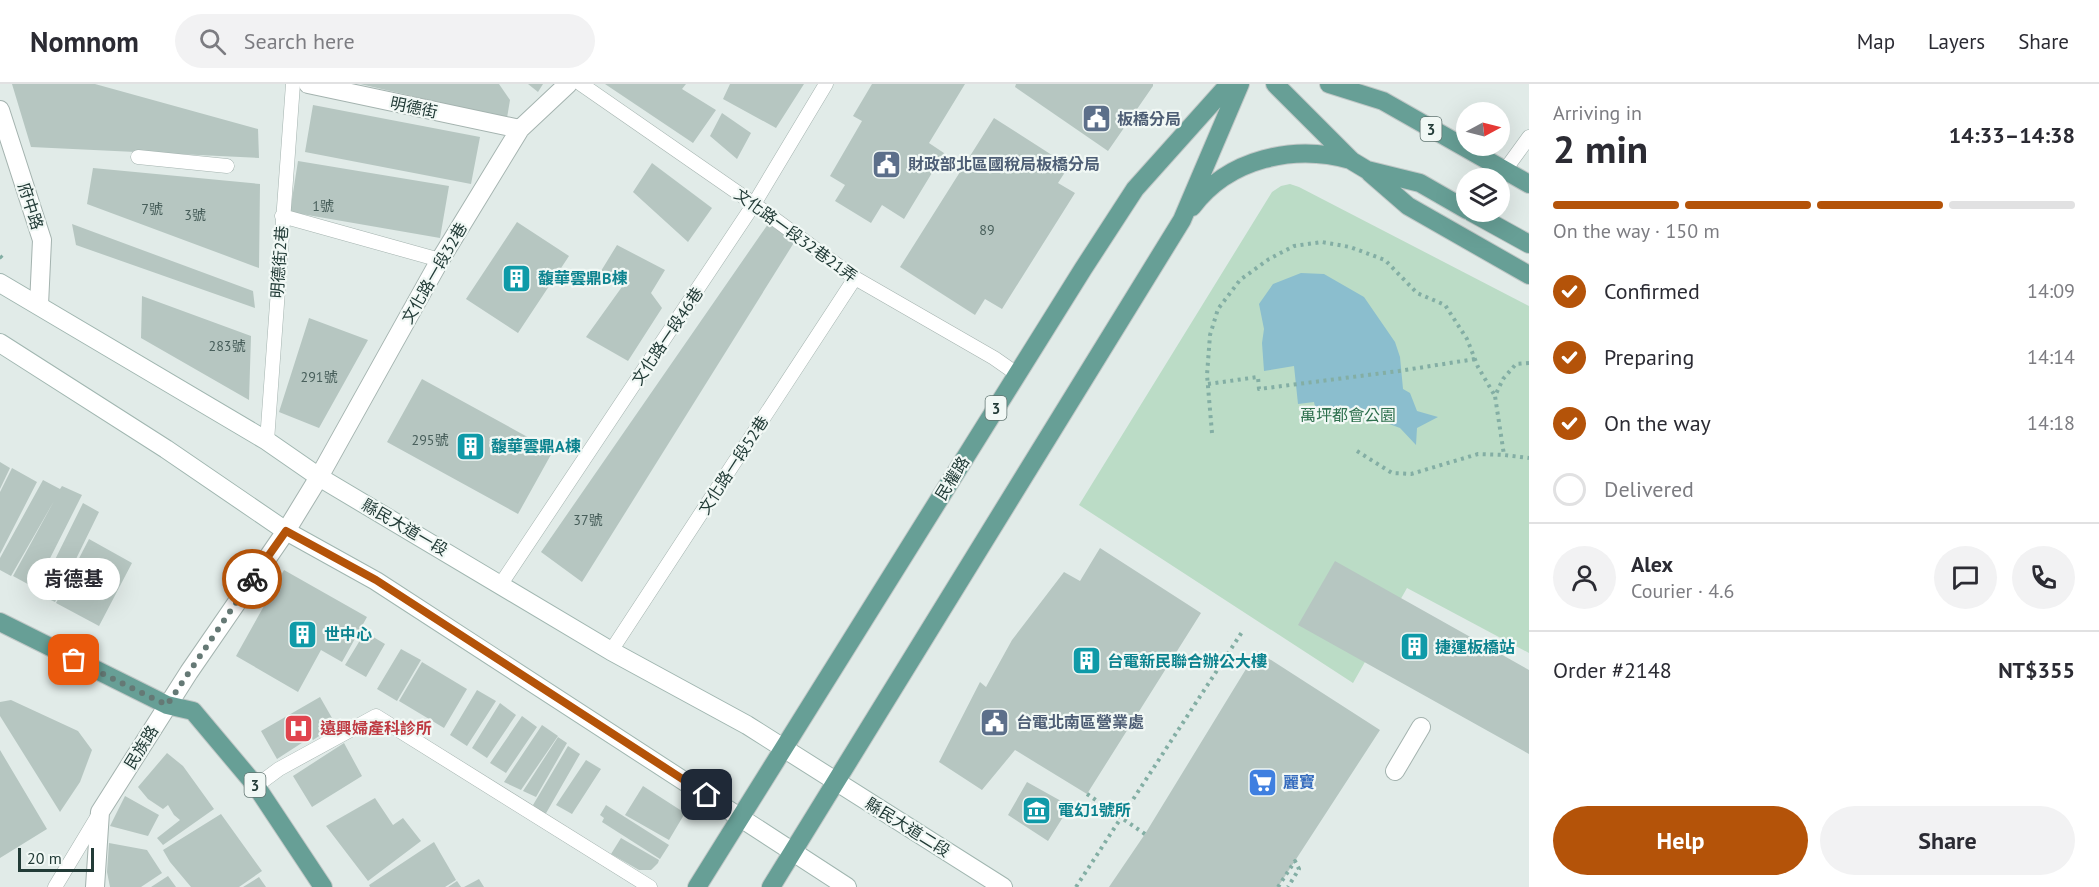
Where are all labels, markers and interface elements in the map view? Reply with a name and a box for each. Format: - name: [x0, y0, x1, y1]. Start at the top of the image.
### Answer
- search box: [175, 14, 595, 68]
- text: Nomnom: [30, 23, 139, 60]
- icon: search: [196, 25, 229, 58]
- text: Search here: [244, 27, 355, 55]
- text: Map: [1857, 28, 1895, 55]
- text: Layers: [1928, 28, 1985, 55]
- text: Share: [2018, 28, 2069, 55]
- street label: 明德街: [388, 92, 440, 122]
- text: Arriving in: [1553, 100, 1642, 126]
- north arrow: [1456, 102, 1510, 156]
- map controls: [1456, 102, 1510, 222]
- public building icon: 板橋分局: [1080, 103, 1112, 135]
- place label: 板橋分局: [1117, 109, 1181, 129]
- road number: 3: [1420, 117, 1442, 141]
- text: 14:33–14:38: [1949, 121, 2075, 149]
- text: 2 min: [1553, 123, 1648, 174]
- public building icon: 財政部北區國稅局板橋分局: [871, 148, 903, 180]
- place label: 財政部北區國稅局板橋分局: [908, 154, 1100, 174]
- button: layers: [1456, 168, 1510, 222]
- street label: 府中路: [14, 180, 48, 232]
- street label: 文化路一段32巷21弄: [731, 184, 861, 286]
- house number: 1號: [312, 197, 334, 215]
- house number: 7號: [141, 200, 163, 218]
- house number: 3號: [184, 206, 206, 224]
- text: On the way · 150 m: [1553, 218, 1720, 244]
- street label: 文化路一段32巷: [397, 219, 471, 327]
- house number: 89: [979, 221, 995, 239]
- street label: 明德街2巷: [266, 225, 292, 299]
- building icon: 馥華雲鼎B棟: [501, 262, 533, 294]
- place label: 馥華雲鼎B棟: [538, 268, 627, 288]
- icon: check: [1553, 275, 1586, 308]
- text: Confirmed: [1604, 277, 1700, 305]
- text: 14:09: [2027, 278, 2075, 304]
- street label: 文化路一段46巷: [627, 283, 707, 389]
- house number: 283號: [209, 337, 245, 355]
- icon: check: [1553, 341, 1586, 374]
- text: Preparing: [1604, 343, 1694, 371]
- text: 14:14: [2027, 344, 2075, 370]
- house number: 291號: [301, 368, 337, 386]
- road number: 3: [986, 396, 1006, 420]
- park label: 萬坪都會公園: [1300, 405, 1396, 425]
- icon: check: [1553, 407, 1586, 440]
- text: On the way: [1604, 409, 1711, 437]
- text: 14:18: [2027, 410, 2075, 436]
- street label: 文化路一段52巷: [694, 412, 772, 518]
- building icon: 馥華雲鼎A棟: [454, 430, 486, 462]
- house number: 295號: [412, 431, 448, 449]
- place label: 馥華雲鼎A棟: [491, 436, 581, 456]
- street label: 民權路: [931, 452, 973, 504]
- text: Delivered: [1604, 475, 1694, 503]
- street label: 縣民大道一段: [358, 494, 452, 560]
- house number: 37號: [573, 511, 603, 529]
- button: person: [1553, 546, 1616, 609]
- button: chat: [1934, 546, 1997, 609]
- button: phone: [2012, 546, 2075, 609]
- courier: [222, 549, 282, 609]
- text: Alex: [1631, 550, 1673, 578]
- callout: 肯德基: [28, 558, 121, 600]
- icon: bike: [236, 563, 269, 596]
- text: 肯德基: [44, 566, 104, 592]
- text: Courier · 4.6: [1631, 578, 1734, 604]
- building icon: 世中心: [287, 618, 319, 650]
- place label: 世中心: [324, 624, 372, 644]
- building icon: 捷運板橋站: [1398, 631, 1430, 663]
- pin: [48, 634, 99, 685]
- place label: 捷運板橋站: [1435, 637, 1515, 657]
- icon: bag: [57, 643, 90, 676]
- building icon: 台電新民聯合辦公大樓: [1070, 645, 1102, 677]
- place label: 台電新民聯合辦公大樓: [1107, 651, 1267, 671]
- text: Order #2148: [1553, 656, 1672, 684]
- text: NT$355: [1998, 656, 2075, 684]
- public building icon: 台電北南區營業處: [979, 706, 1011, 738]
- hospital icon: 遠興婦產科診所: [283, 712, 315, 744]
- place label: 台電北南區營業處: [1016, 712, 1144, 732]
- place label: 遠興婦產科診所: [320, 718, 432, 738]
- street label: 民族路: [120, 721, 162, 773]
- supermarket icon: 麗寶: [1246, 766, 1278, 798]
- pin: [681, 769, 732, 820]
- place label: 麗寶: [1283, 772, 1315, 792]
- road number: 3: [244, 773, 266, 797]
- icon: home: [690, 778, 723, 811]
- street label: 縣民大道二段: [862, 793, 954, 861]
- museum icon: 電幻1號所: [1021, 794, 1053, 826]
- place label: 電幻1號所: [1058, 800, 1131, 820]
- button: Help: [1553, 806, 1808, 875]
- button: Share: [1820, 806, 2075, 875]
- scale bar: [18, 845, 94, 872]
- text: 20 m: [27, 848, 62, 868]

